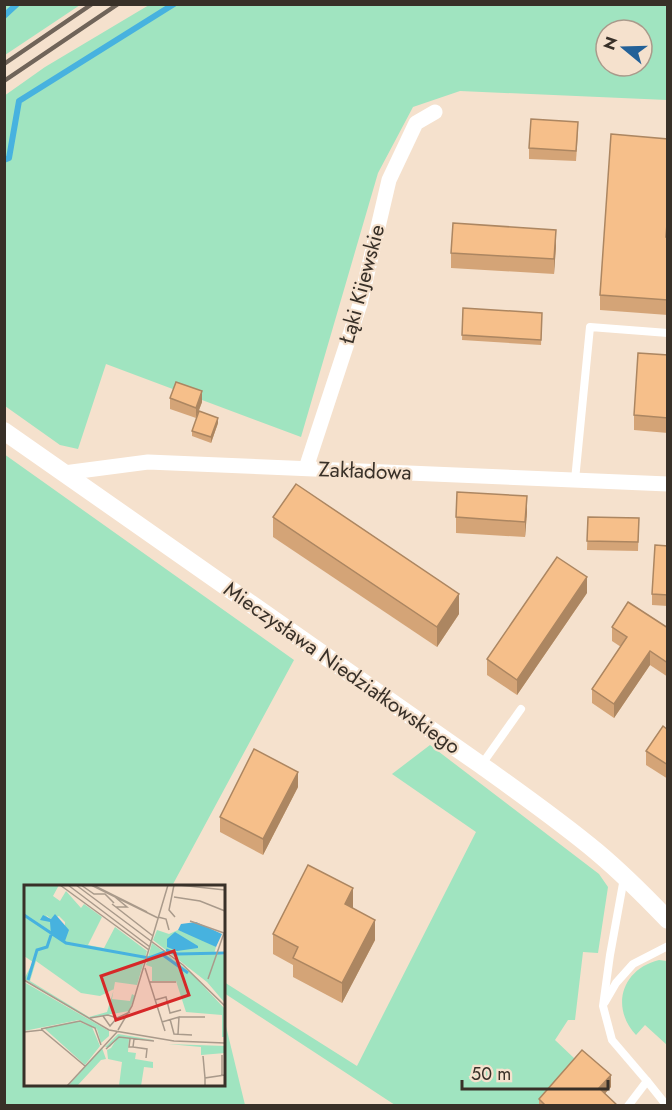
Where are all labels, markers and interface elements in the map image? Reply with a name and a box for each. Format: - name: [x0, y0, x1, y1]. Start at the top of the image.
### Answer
- north arrow: [594, 18, 654, 78]
- text: N: [597, 34, 623, 53]
- street label: Łąki Kijewskie: [331, 221, 392, 348]
- street label: Zakładowa: [318, 454, 412, 488]
- street label: Mieczysława Niedziałkowskiego: [218, 575, 466, 761]
- inset map: [24, 885, 225, 1086]
- scale bar: [462, 1053, 608, 1091]
- text: 50 m: [471, 1061, 511, 1087]

